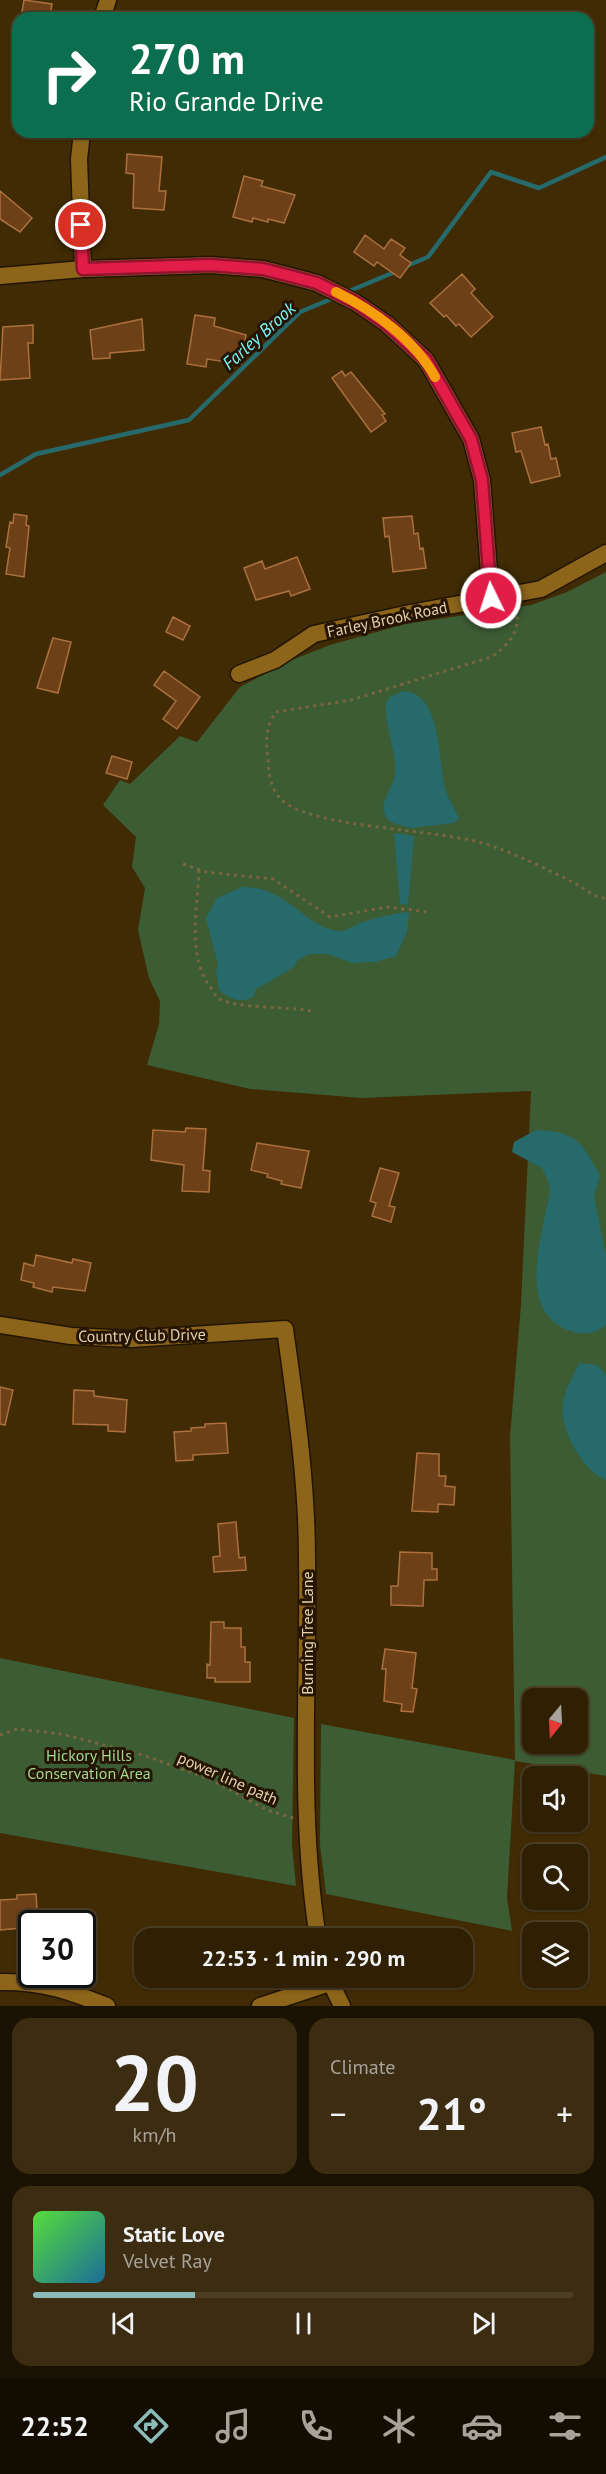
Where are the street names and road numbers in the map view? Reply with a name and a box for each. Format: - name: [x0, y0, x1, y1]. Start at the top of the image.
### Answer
- street label: Farley Brook Road: [325, 596, 449, 642]
- street label: Country Club Drive: [78, 1324, 206, 1346]
- street label: Burning Tree Lane: [297, 1571, 317, 1695]
- street label: power line path: [175, 1747, 281, 1809]

